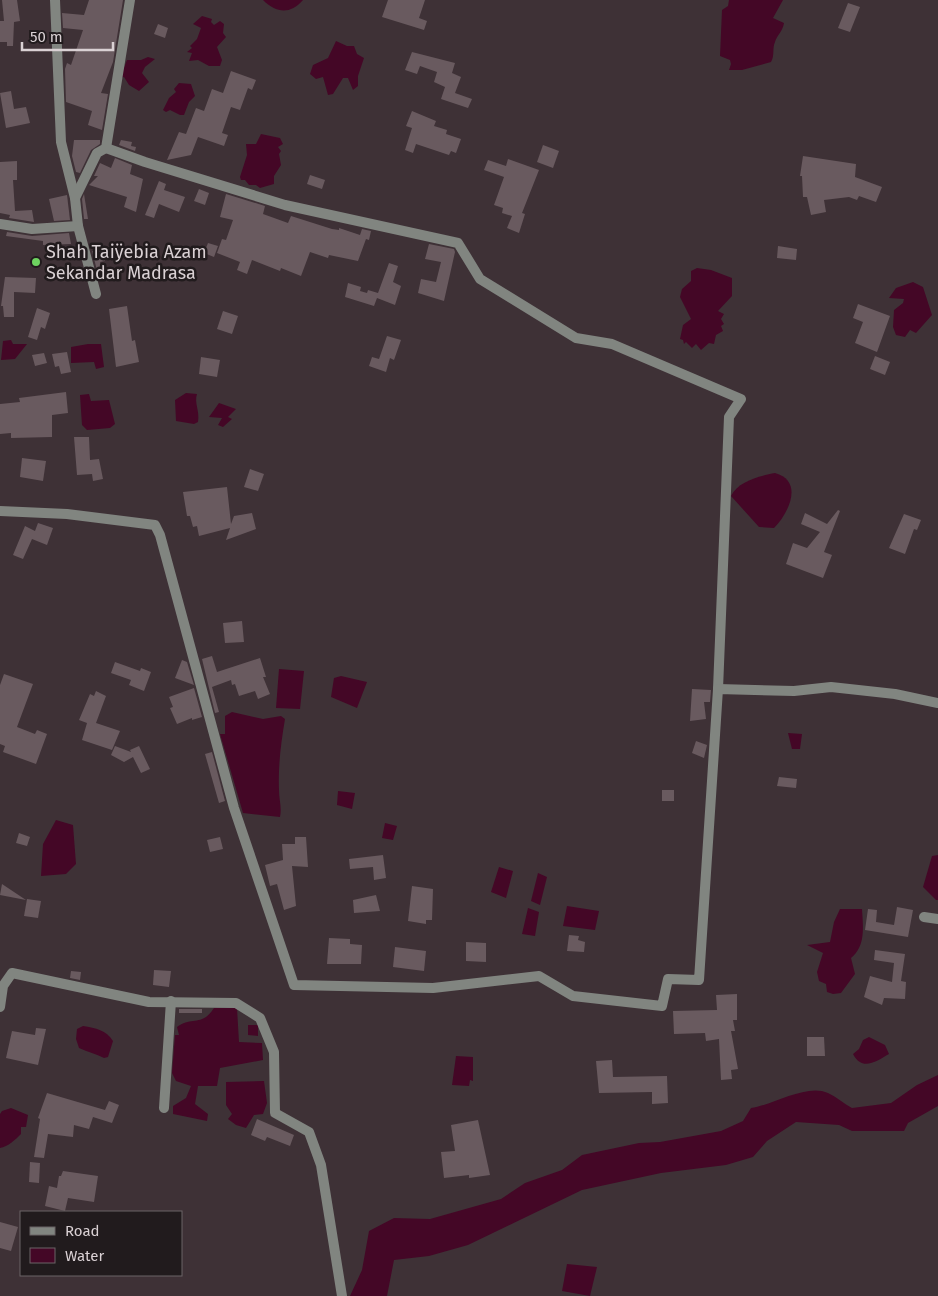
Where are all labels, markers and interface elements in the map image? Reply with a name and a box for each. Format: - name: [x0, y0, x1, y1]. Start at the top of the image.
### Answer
- scale bar: [22, 20, 114, 52]
- text: 50 m: [30, 28, 63, 46]
- place label: Shah Taiÿebia Azam Sekandar Madrasa: [46, 241, 207, 284]
- marker: Shah Taiÿebia Azam Sekandar Madrasa: [30, 256, 42, 268]
- legend: [20, 1211, 182, 1276]
- text: Road: [65, 1222, 100, 1240]
- text: Water: [65, 1247, 104, 1265]

